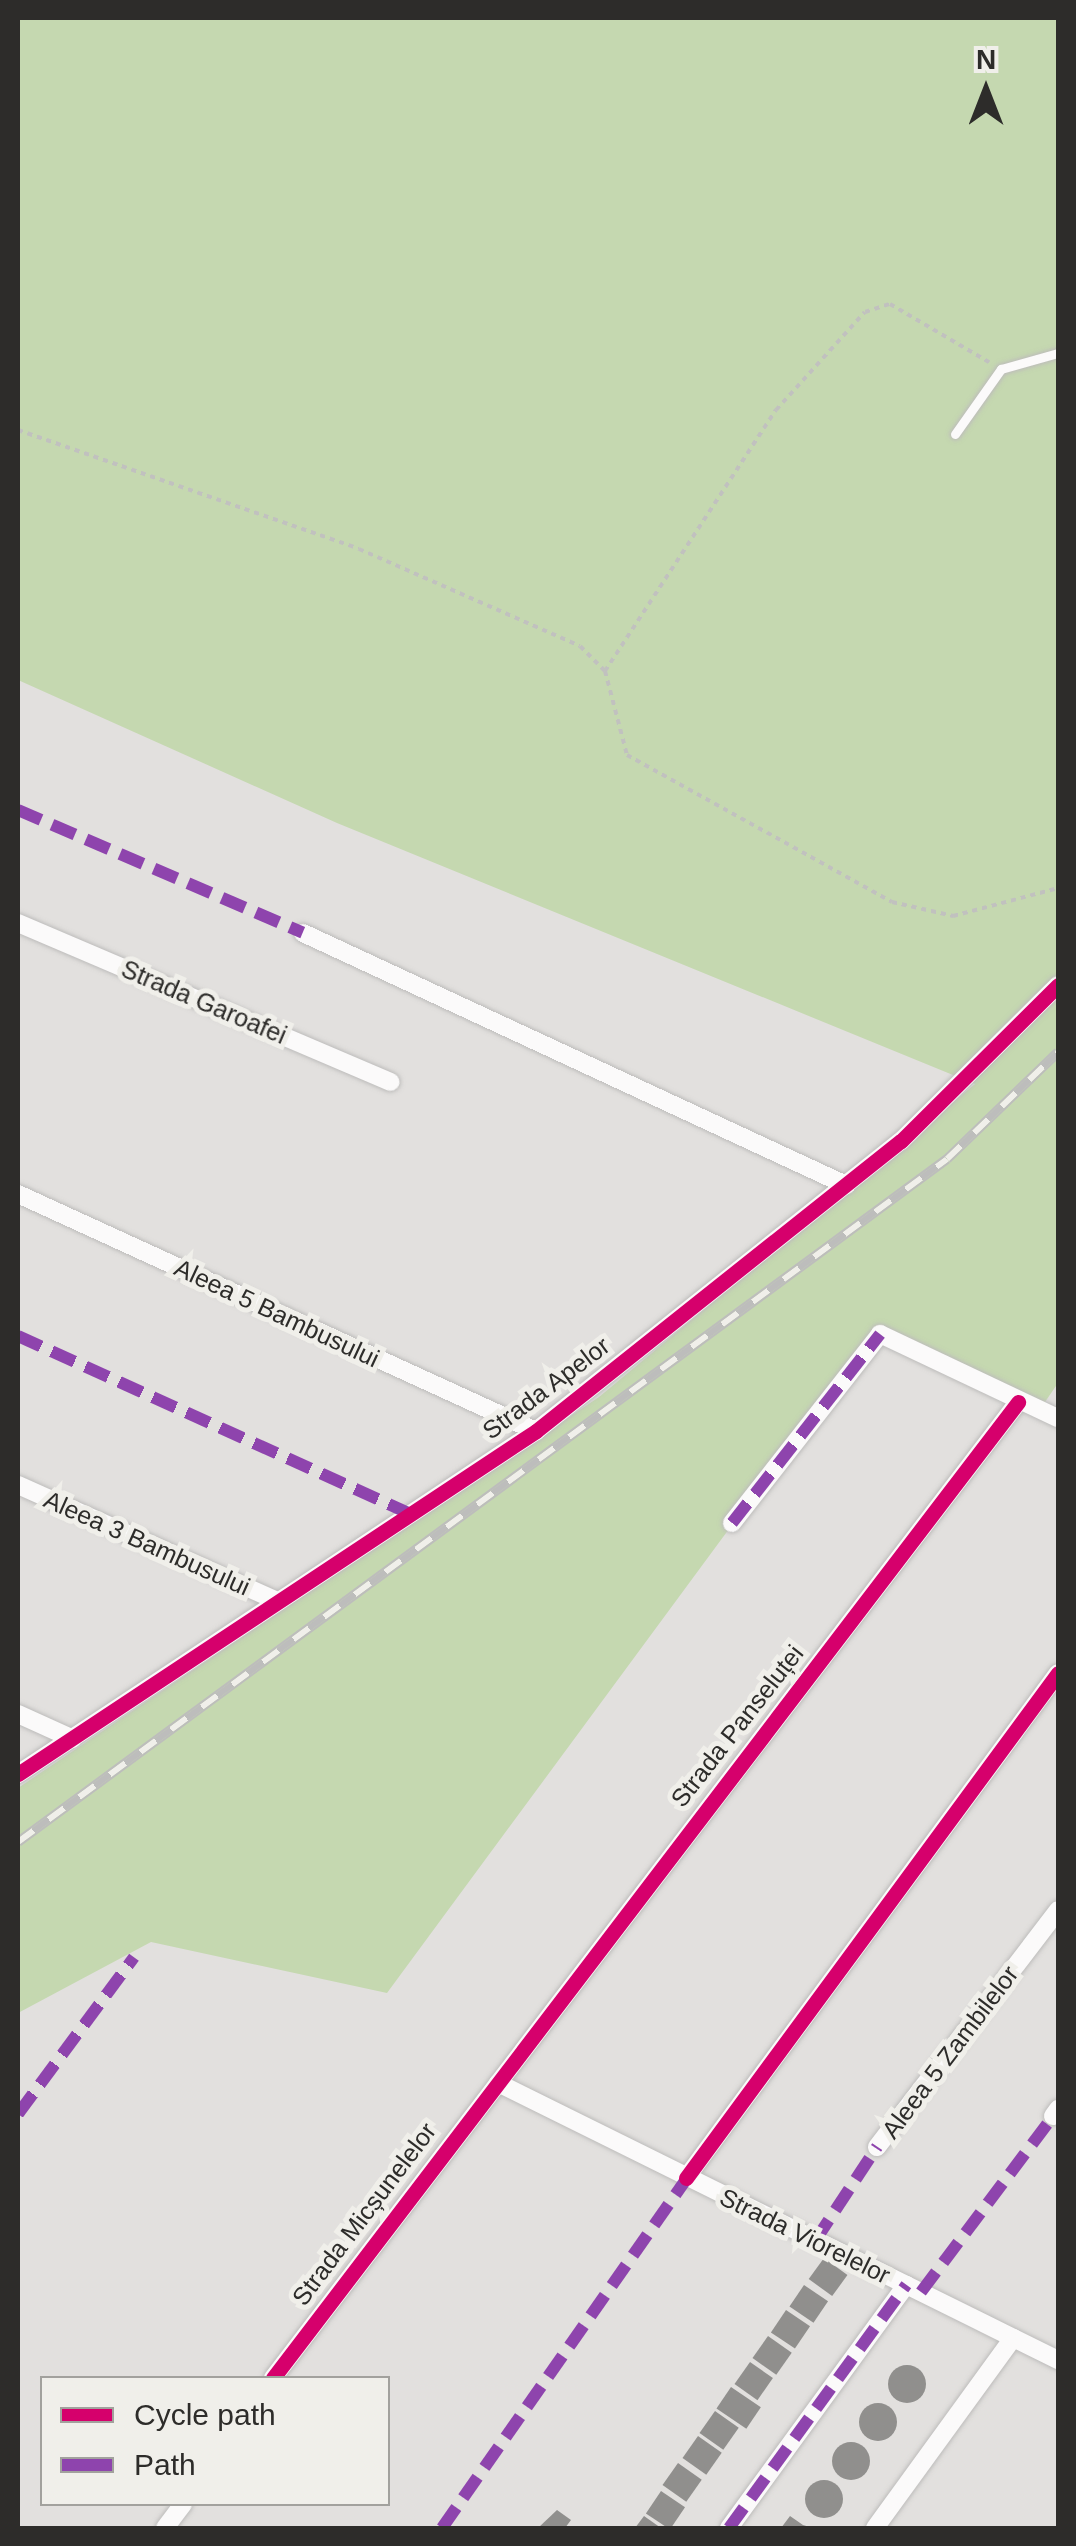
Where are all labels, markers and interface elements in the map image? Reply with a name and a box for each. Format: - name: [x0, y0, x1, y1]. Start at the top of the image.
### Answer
- north arrow: [936, 40, 1036, 140]
- text: N: [976, 44, 996, 75]
- street label: Strada Garoafei: [117, 954, 291, 1050]
- street label: Aleea 5 Bambusului: [170, 1252, 384, 1374]
- street label: Strada Apelor: [476, 1330, 616, 1446]
- street label: Aleea 3 Bambusului: [39, 1484, 255, 1602]
- street label: Strada Panseluței: [664, 1639, 810, 1813]
- street label: Aleea 5 Zambilelor: [875, 1960, 1025, 2144]
- street label: Strada Micșunelelor: [286, 2117, 442, 2311]
- street label: Strada Viorelelor: [715, 2182, 895, 2290]
- legend: [40, 2376, 390, 2506]
- text: Cycle path: [134, 2398, 276, 2431]
- text: Path: [134, 2448, 196, 2481]

